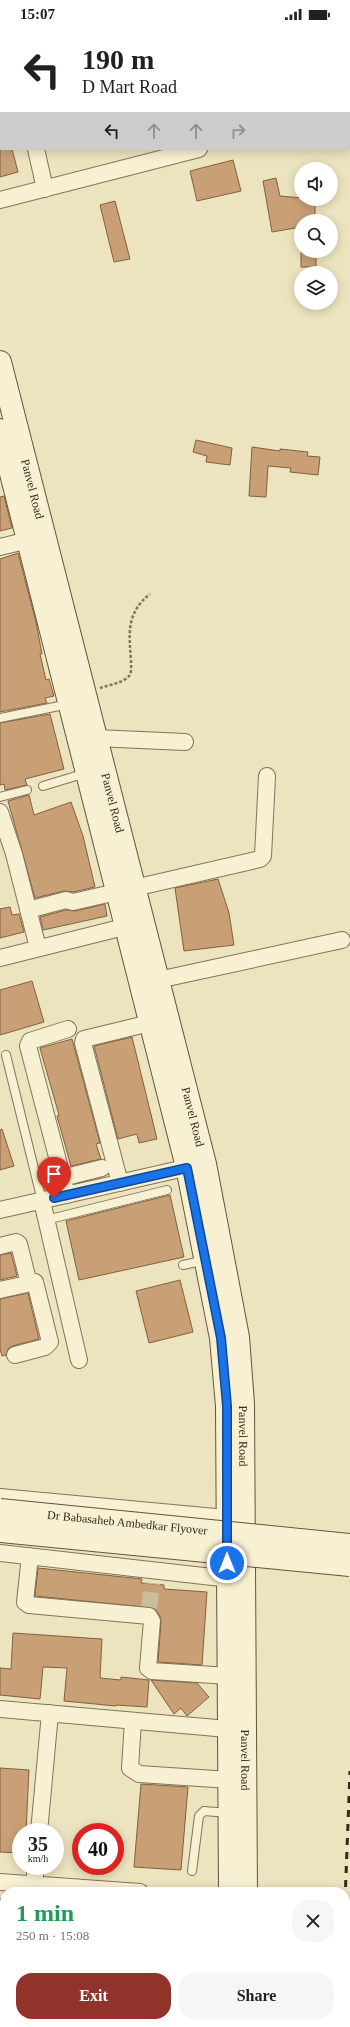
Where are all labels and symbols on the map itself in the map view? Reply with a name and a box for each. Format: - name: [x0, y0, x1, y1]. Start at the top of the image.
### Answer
- street label: Panvel Road: [18, 458, 47, 520]
- street label: Panvel Road: [98, 772, 127, 834]
- street label: Panvel Road: [179, 1085, 207, 1148]
- pin: [37, 1157, 71, 1198]
- street label: Panvel Road: [236, 1405, 250, 1466]
- street label: Dr Babasaheb Ambedkar Flyover: [47, 1508, 208, 1538]
- position arrow: [206, 1542, 248, 1584]
- street label: Panvel Road: [238, 1729, 252, 1790]
- speed limit sign: 40: [72, 1823, 124, 1875]

